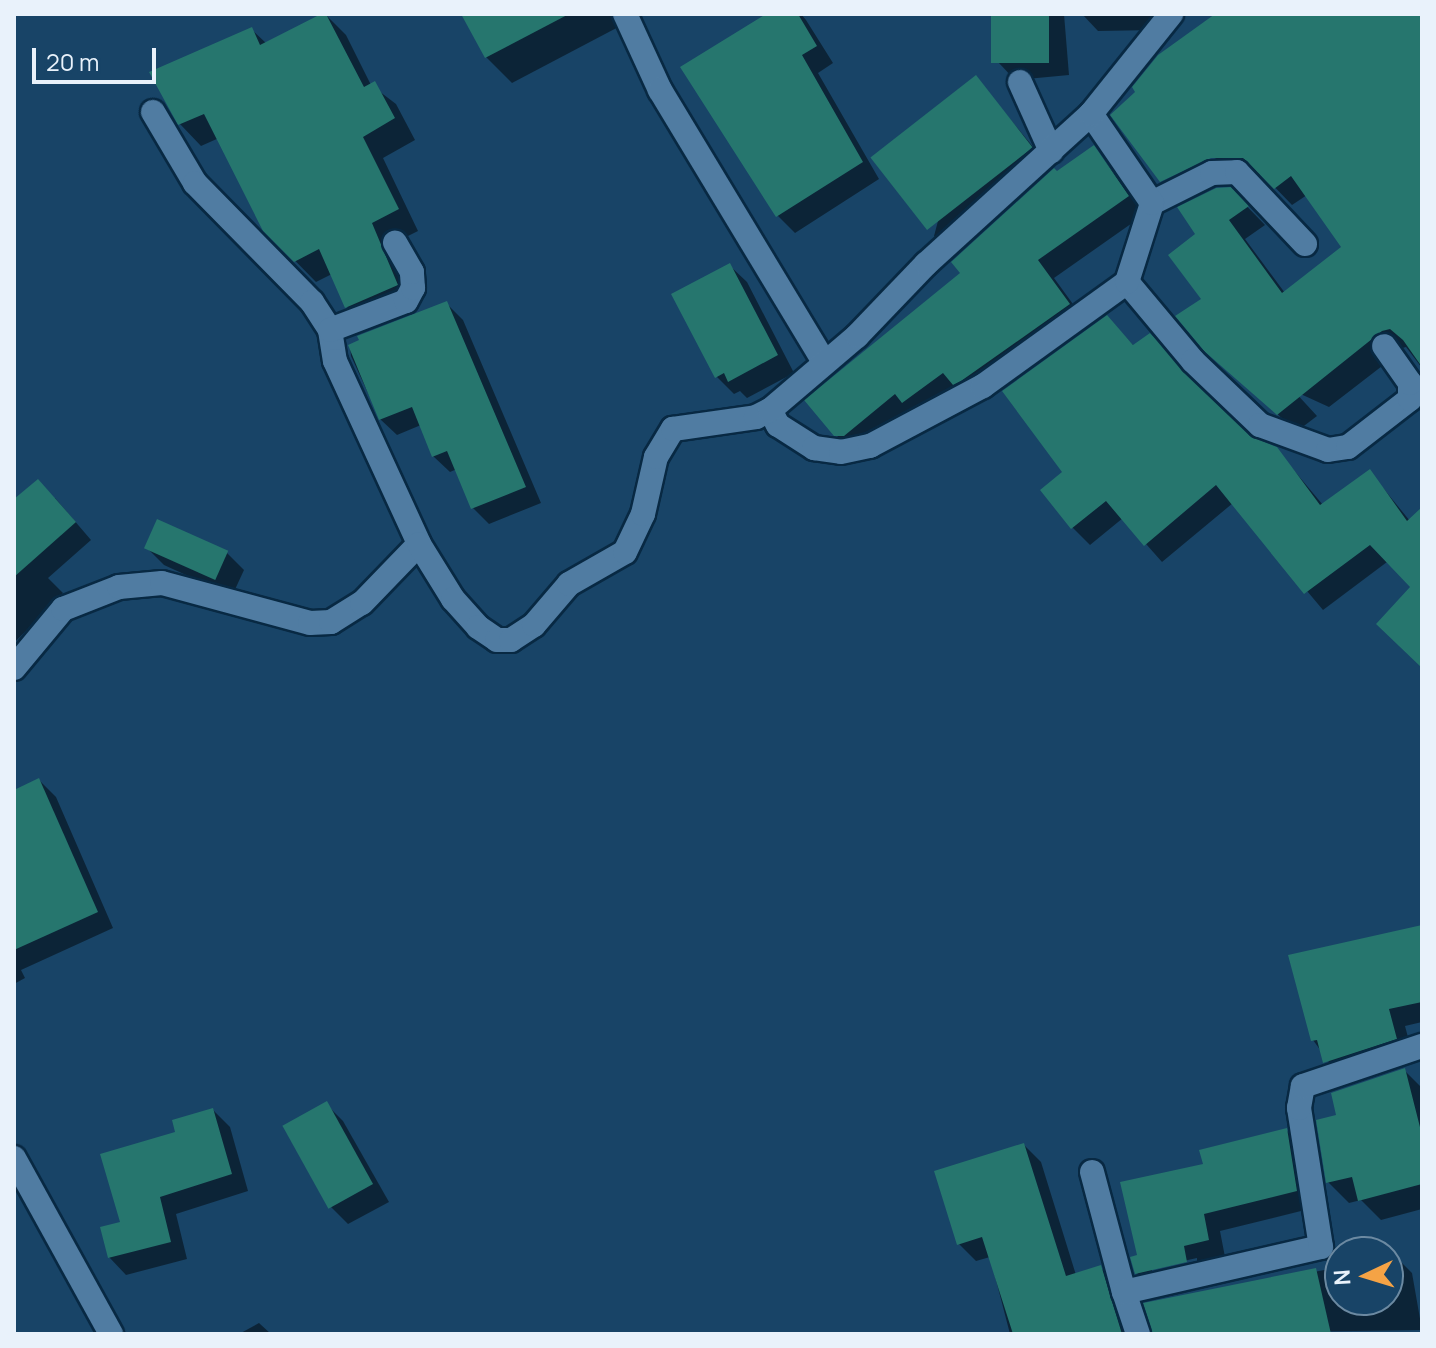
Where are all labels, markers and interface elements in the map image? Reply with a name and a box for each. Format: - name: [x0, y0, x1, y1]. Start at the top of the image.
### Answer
- scale bar: [36, 32, 160, 82]
- text: 20 m: [46, 45, 99, 78]
- north arrow: [1324, 1236, 1404, 1316]
- text: N: [1327, 1269, 1358, 1286]

